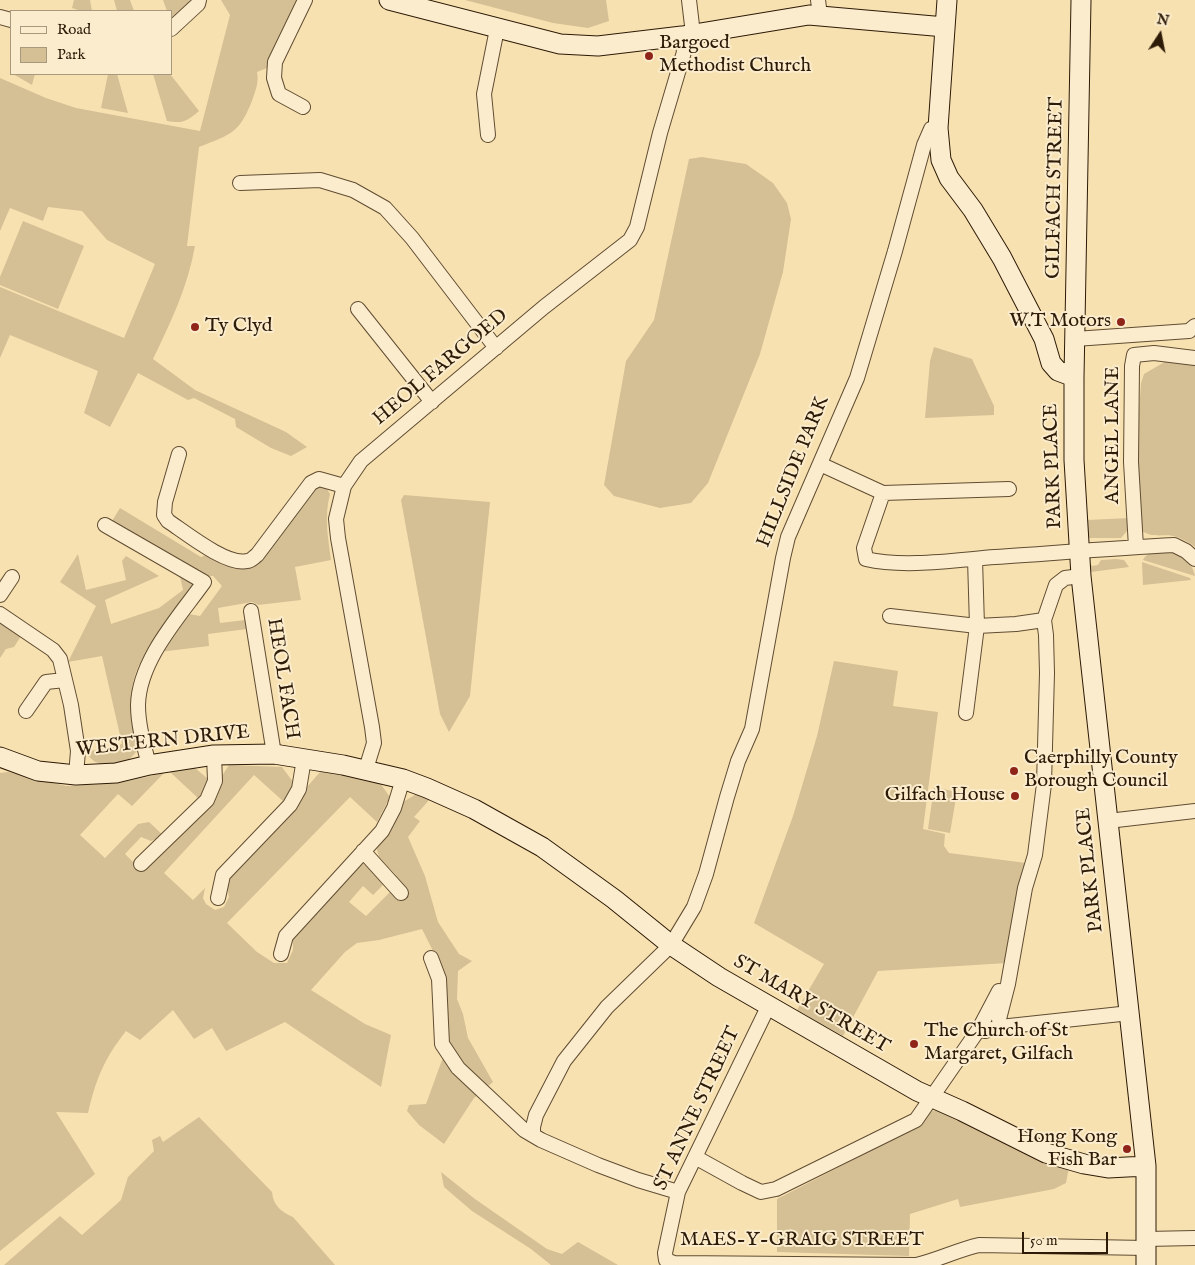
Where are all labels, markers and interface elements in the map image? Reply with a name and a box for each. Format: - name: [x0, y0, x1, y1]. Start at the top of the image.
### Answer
- legend: [10, 10, 172, 75]
- north arrow: [1135, 10, 1185, 60]
- text: N: [1155, 10, 1171, 30]
- text: Road: [57, 20, 91, 39]
- place label: Bargoed Methodist Church: [659, 32, 811, 79]
- text: Park: [57, 45, 86, 64]
- marker: Bargoed Methodist Church: [643, 50, 655, 62]
- street label: GILFACH STREET: [1042, 97, 1070, 279]
- street label: HEOL FARGOED: [369, 305, 513, 431]
- place label: W.T Motors: [1009, 310, 1111, 334]
- place label: Ty Clyd: [205, 315, 272, 339]
- marker: W.T Motors: [1115, 316, 1127, 328]
- marker: Ty Clyd: [189, 321, 201, 333]
- street label: ANGEL LANE: [1102, 366, 1126, 504]
- street label: HILLSIDE PARK: [753, 393, 835, 551]
- street label: PARK PLACE: [1040, 403, 1068, 529]
- street label: HEOL FACH: [261, 616, 303, 742]
- street label: WESTERN DRIVE: [75, 721, 251, 763]
- place label: Caerphilly County Borough Council: [1024, 747, 1178, 794]
- marker: Caerphilly County Borough Council: [1008, 765, 1020, 777]
- place label: Gilfach House: [885, 784, 1005, 808]
- marker: Gilfach House: [1009, 790, 1021, 802]
- street label: PARK PLACE: [1072, 806, 1110, 934]
- street label: ST MARY STREET: [729, 950, 893, 1060]
- place label: The Church of St Margaret, Gilfach: [924, 1020, 1073, 1067]
- street label: ST ANNE STREET: [650, 1023, 746, 1195]
- marker: The Church of St Margaret, Gilfach: [908, 1038, 920, 1050]
- place label: Hong Kong Fish Bar: [1017, 1126, 1117, 1173]
- marker: Hong Kong Fish Bar: [1121, 1143, 1133, 1155]
- scale bar: [1025, 1222, 1111, 1254]
- street label: MAES-Y-GRAIG STREET: [680, 1229, 924, 1253]
- text: 50 m: [1030, 1231, 1058, 1250]

